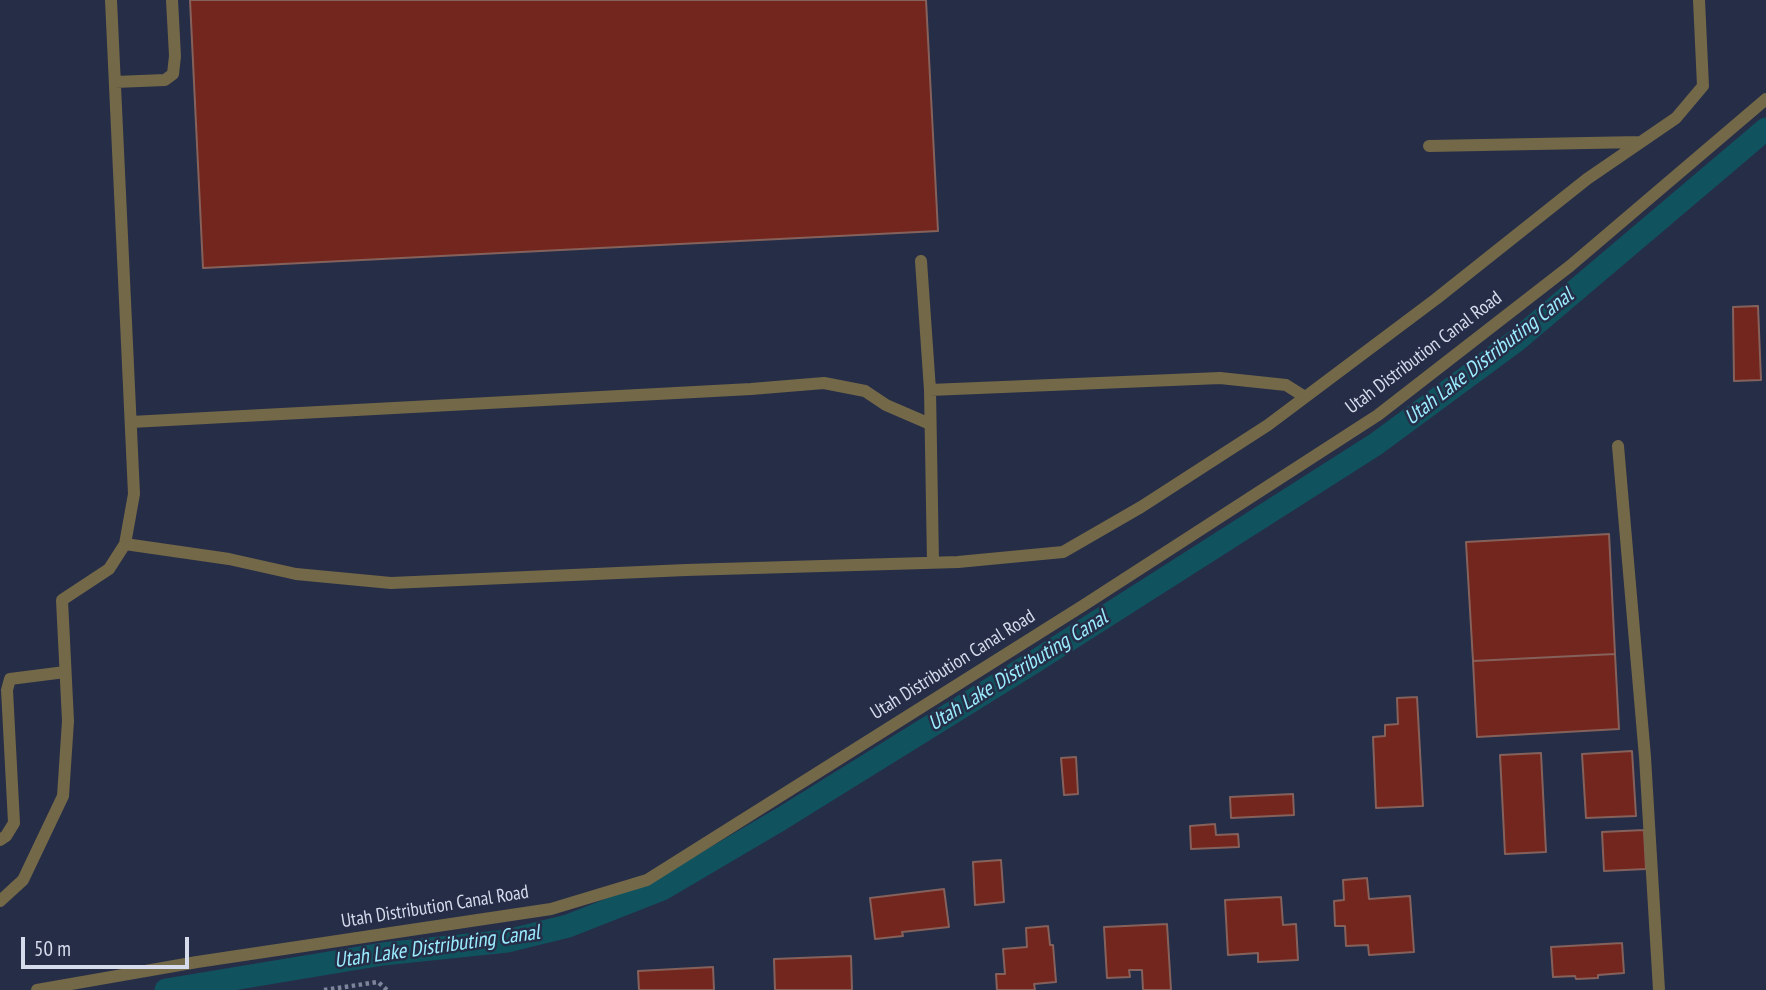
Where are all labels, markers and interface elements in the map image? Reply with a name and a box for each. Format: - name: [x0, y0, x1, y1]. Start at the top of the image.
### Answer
- water label: Utah Lake Distributing Canal: [1400, 283, 1578, 431]
- street label: Utah Distribution Canal Road: [1341, 287, 1507, 419]
- street label: Utah Distribution Canal Road: [867, 605, 1039, 725]
- water label: Utah Lake Distributing Canal: [924, 605, 1112, 737]
- street label: Utah Distribution Canal Road: [340, 881, 530, 933]
- water label: Utah Lake Distributing Canal: [333, 920, 541, 974]
- scale bar: [24, 923, 192, 967]
- text: 50 m: [34, 935, 71, 962]

